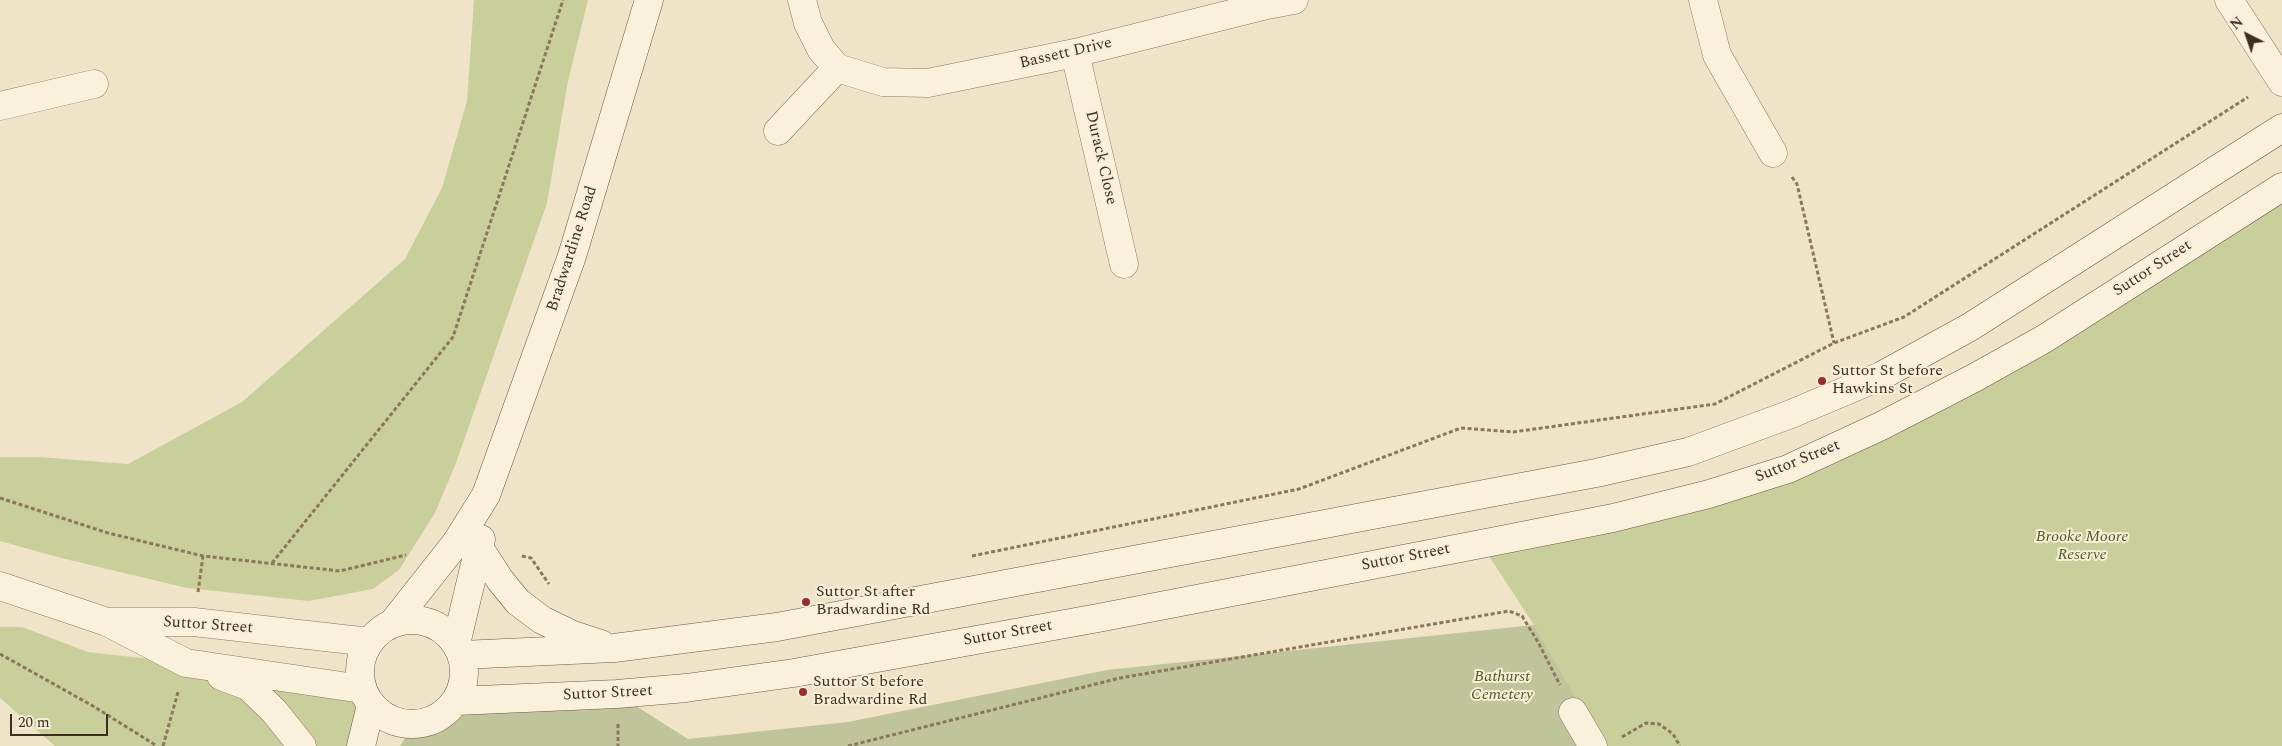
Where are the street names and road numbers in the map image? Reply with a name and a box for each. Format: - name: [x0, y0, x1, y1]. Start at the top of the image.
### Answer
- street label: Bassett Drive: [1018, 34, 1114, 74]
- street label: Durack Close: [1080, 109, 1120, 207]
- street label: Bradwardine Road: [544, 184, 602, 314]
- street label: Suttor Street: [2110, 237, 2196, 301]
- street label: Suttor Street: [1753, 436, 1843, 488]
- street label: Suttor Street: [1360, 540, 1452, 576]
- street label: Suttor Street: [163, 613, 253, 639]
- street label: Suttor Street: [962, 617, 1054, 651]
- street label: Suttor Street: [563, 682, 653, 706]

